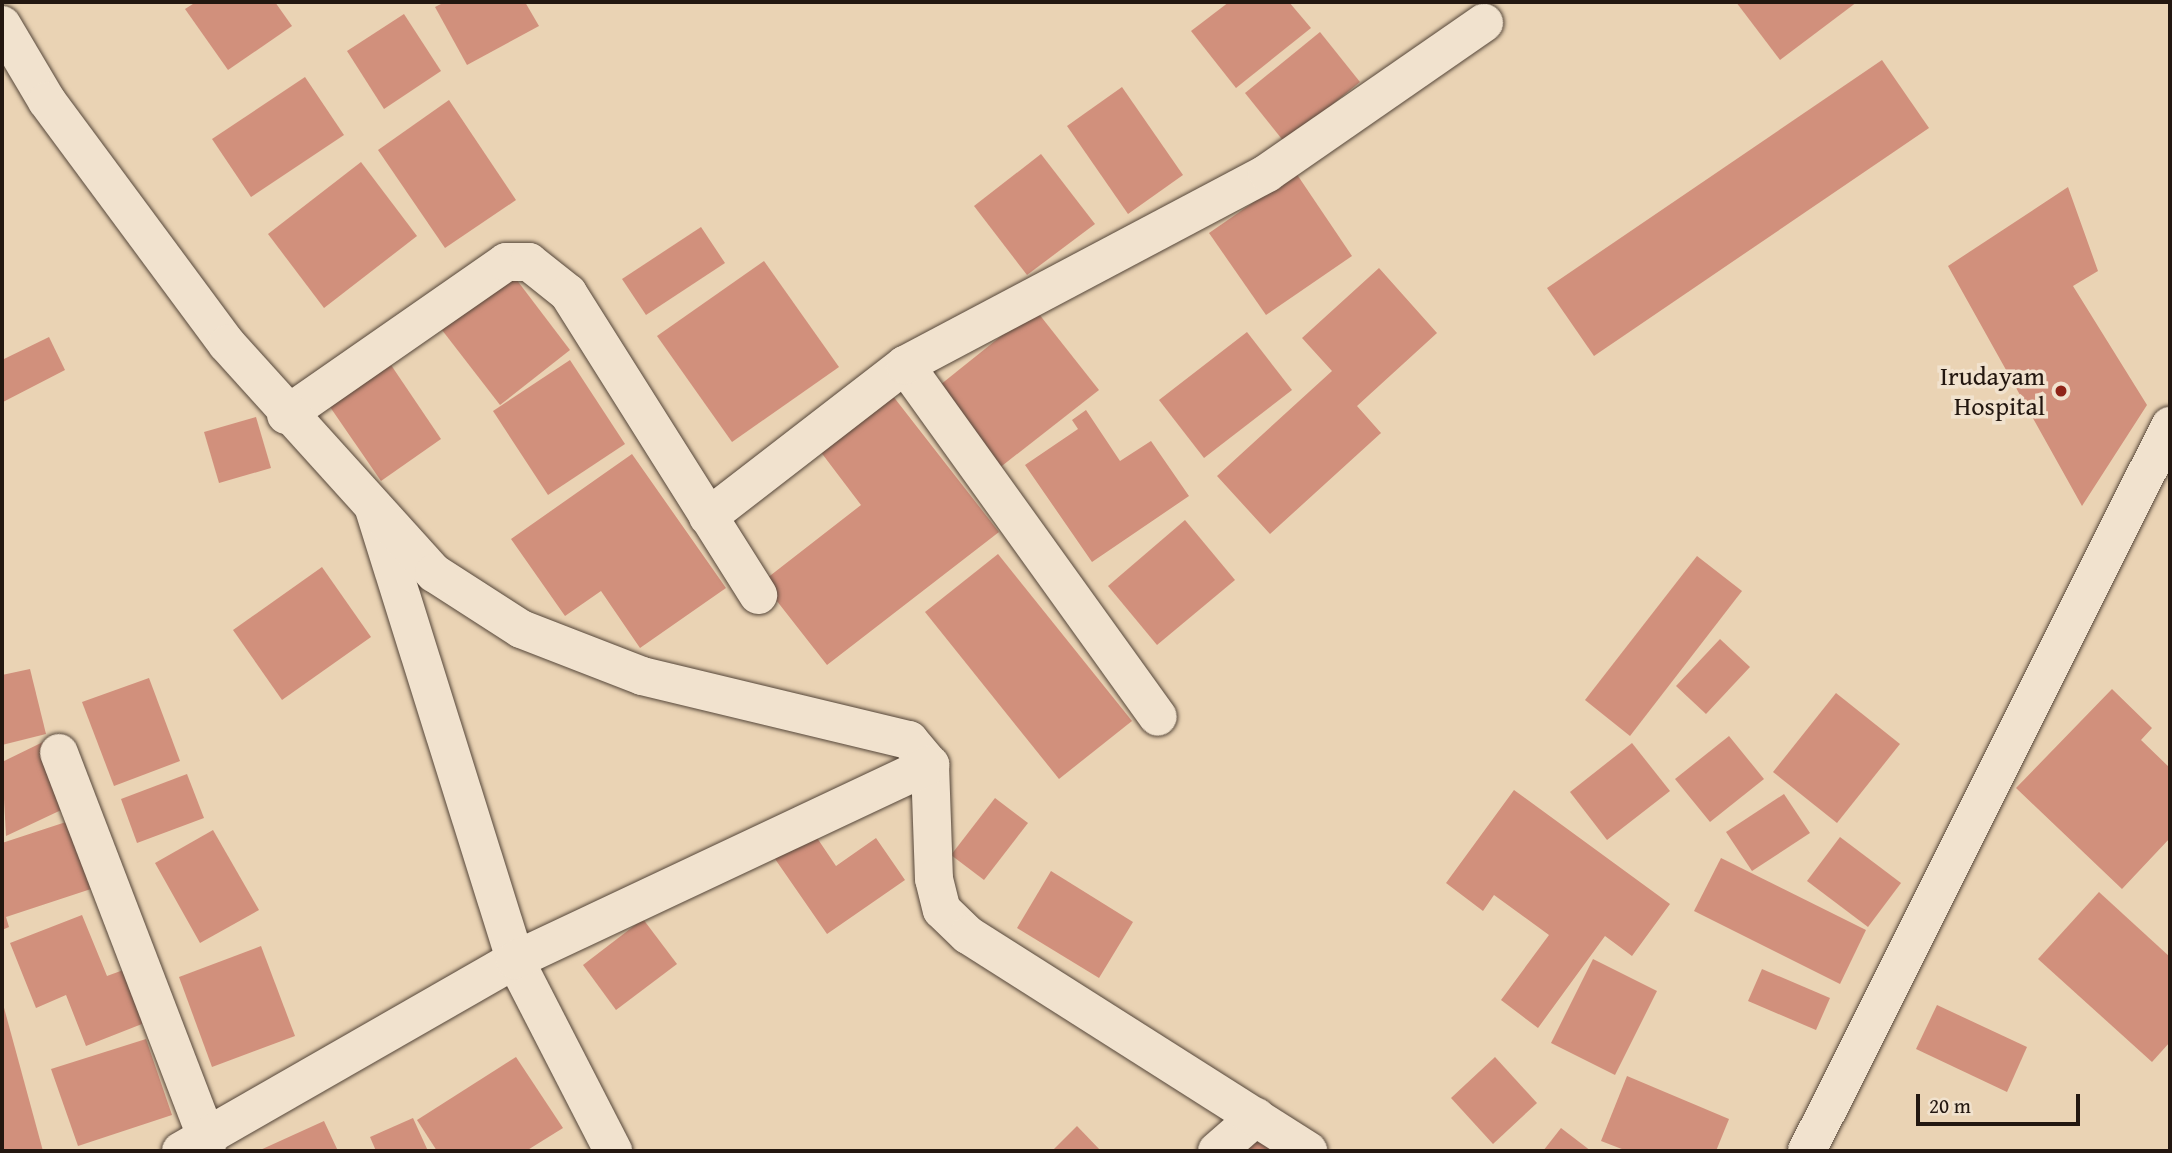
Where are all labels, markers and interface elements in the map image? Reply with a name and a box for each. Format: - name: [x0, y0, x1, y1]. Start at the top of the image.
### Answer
- place label: Irudayam Hospital: [1940, 360, 2045, 422]
- marker: Irudayam Hospital: [2051, 381, 2071, 401]
- scale bar: [1920, 1080, 2084, 1124]
- text: 20 m: [1929, 1090, 1971, 1121]

